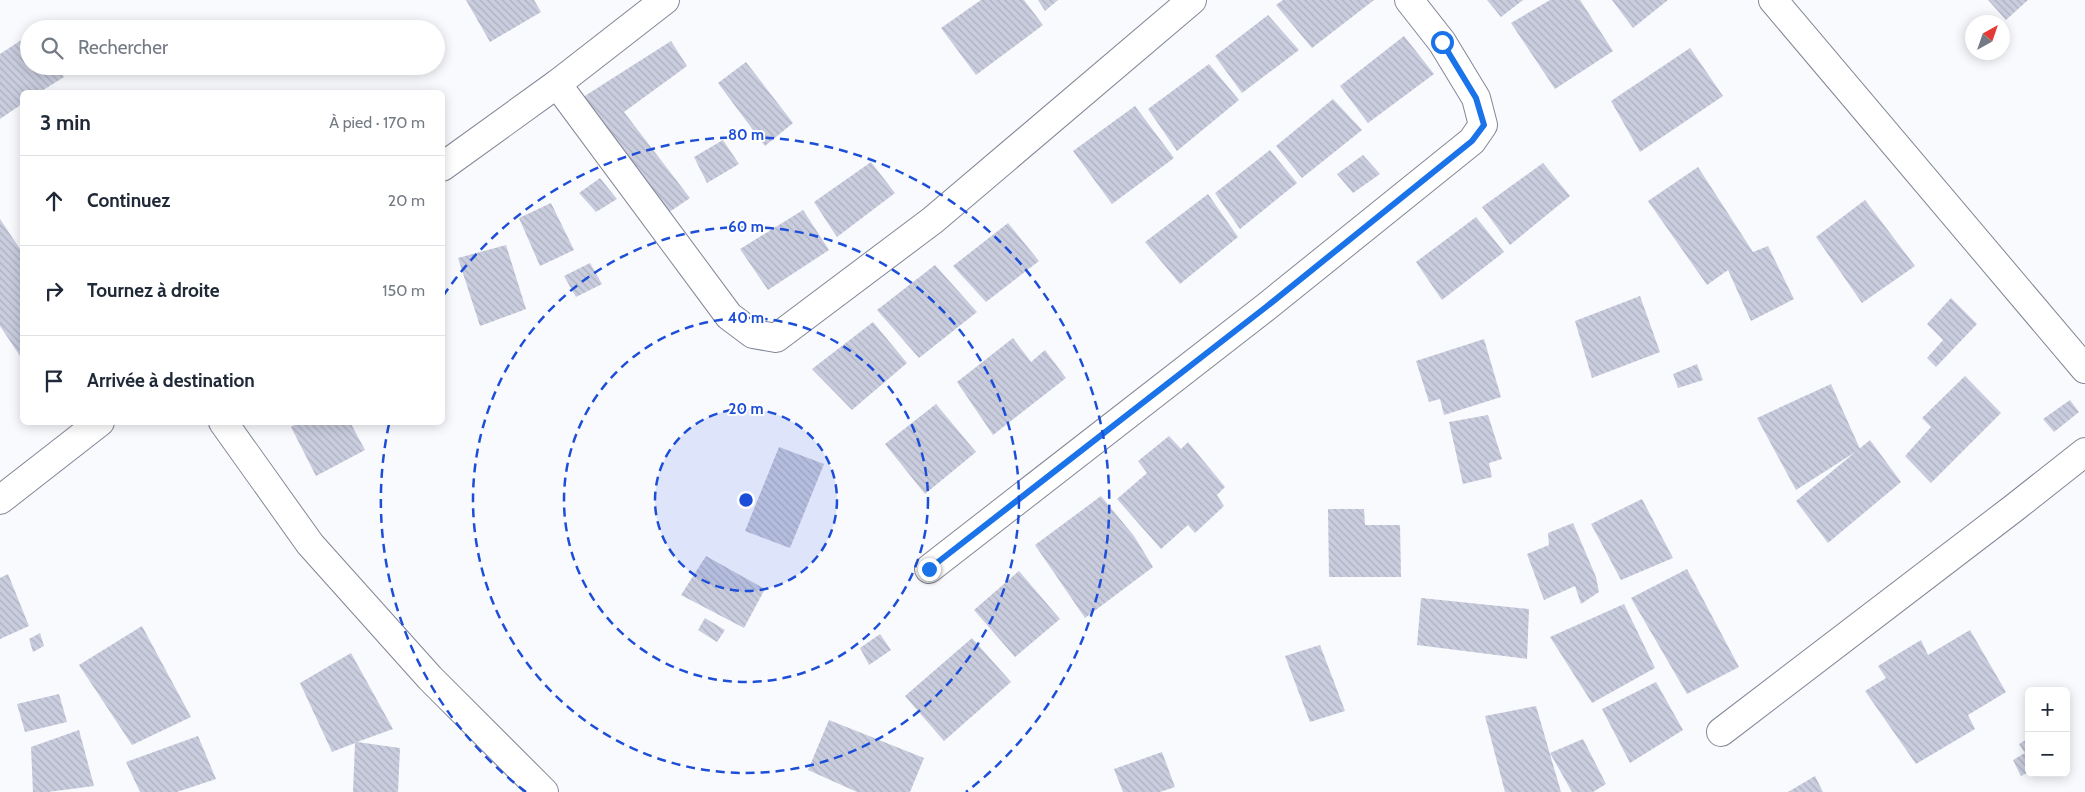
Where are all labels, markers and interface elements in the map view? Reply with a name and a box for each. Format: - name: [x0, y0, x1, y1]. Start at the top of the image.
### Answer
- north arrow: [1965, 15, 2010, 60]
- search box: [20, 20, 445, 75]
- route start: [1431, 31, 1454, 54]
- icon: search: [38, 34, 66, 62]
- text: Rechercher: [78, 36, 168, 59]
- text: 3 min: [40, 110, 91, 135]
- text: À pied · 170 m: [329, 113, 425, 132]
- text: 80 m: [728, 126, 764, 144]
- icon: ahead: [40, 187, 68, 215]
- text: Continuez: [87, 189, 170, 212]
- text: 20 m: [388, 191, 425, 210]
- text: 60 m: [728, 218, 764, 236]
- icon: right: [40, 277, 68, 305]
- text: Tournez à droite: [87, 279, 220, 302]
- text: 150 m: [382, 281, 425, 300]
- text: 40 m: [728, 309, 764, 327]
- icon: arrive: [40, 367, 68, 395]
- text: Arrivée à destination: [87, 369, 255, 392]
- text: 20 m: [729, 400, 763, 418]
- centre of rings: [737, 491, 755, 509]
- route end: [918, 558, 941, 581]
- map controls: [2025, 687, 2070, 777]
- button: +: [2025, 687, 2070, 732]
- button: −: [2025, 732, 2070, 777]

